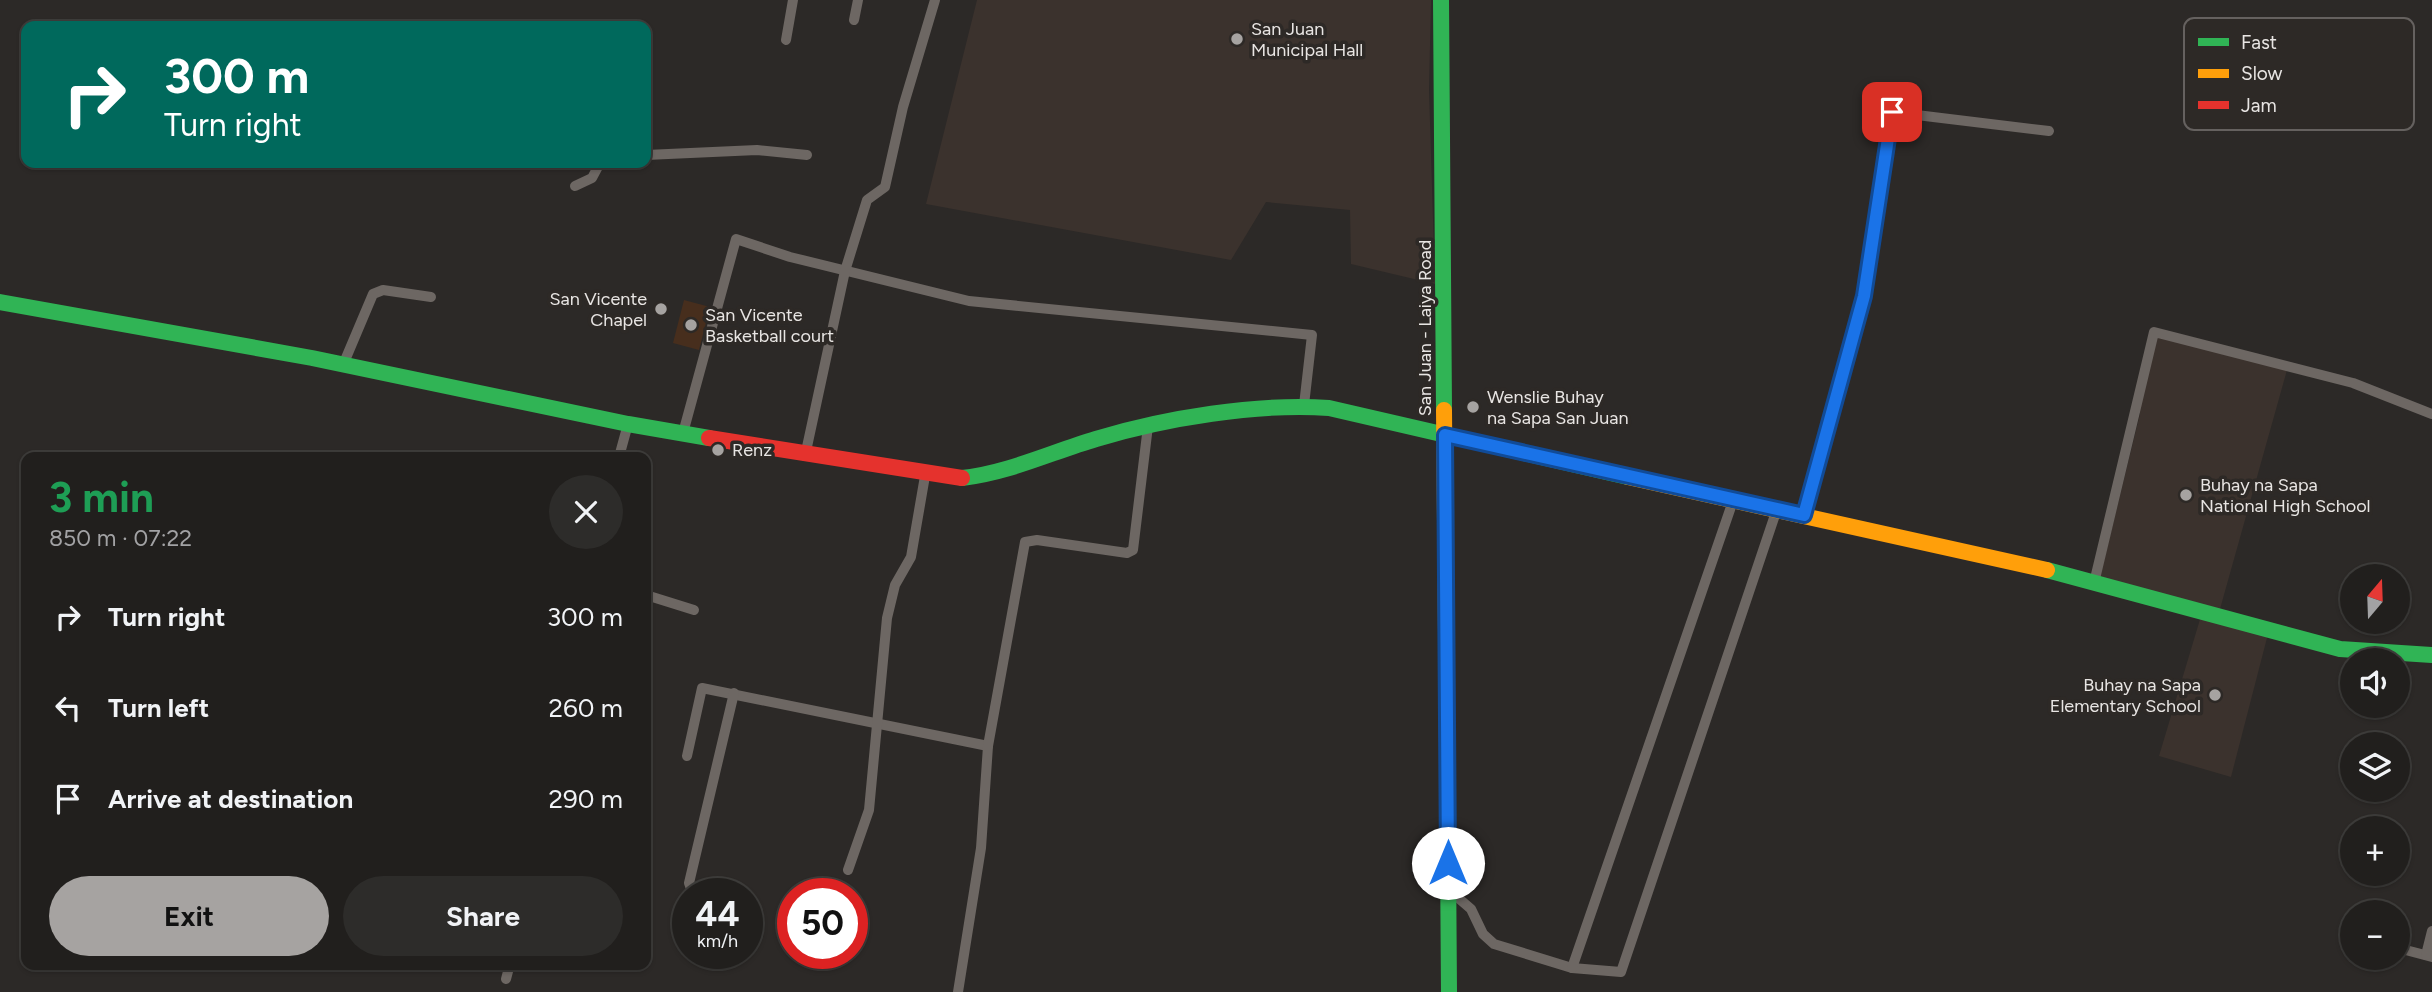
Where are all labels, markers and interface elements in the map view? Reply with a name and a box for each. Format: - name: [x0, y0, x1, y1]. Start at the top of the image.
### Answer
- place label: San Juan Municipal Hall: [1251, 18, 1363, 61]
- legend: [2184, 18, 2414, 130]
- marker: San Juan Municipal Hall: [1229, 31, 1245, 47]
- text: Fast: [2241, 31, 2277, 54]
- text: 300 m: [164, 46, 309, 105]
- icon: right: [49, 49, 140, 140]
- text: Slow: [2241, 62, 2283, 85]
- pin: [1862, 82, 1922, 142]
- icon: arrive: [1873, 93, 1911, 131]
- text: Jam: [2241, 94, 2277, 117]
- text: Turn right: [164, 106, 302, 144]
- street label: San Juan - Laiya Road: [1414, 240, 1436, 416]
- place label: San Vicente Chapel: [549, 288, 647, 331]
- marker: San Vicente Chapel: [653, 301, 669, 317]
- place label: San Vicente Basketball court: [705, 304, 834, 347]
- marker: San Vicente Basketball court: [683, 317, 699, 333]
- place label: Wenslie Buhay na Sapa San Juan: [1487, 386, 1628, 429]
- marker: Wenslie Buhay na Sapa San Juan: [1465, 399, 1481, 415]
- place label: Renz: [732, 439, 772, 461]
- marker: Renz: [710, 442, 726, 458]
- text: 3 min: [49, 472, 154, 523]
- place label: Buhay na Sapa National High School: [2200, 474, 2371, 517]
- button: close: [549, 475, 623, 549]
- marker: Buhay na Sapa National High School: [2178, 487, 2194, 503]
- text: 850 m · 07:22: [49, 524, 192, 552]
- north arrow: [2340, 564, 2410, 634]
- map controls: [2340, 564, 2410, 970]
- icon: right: [49, 598, 87, 636]
- text: Turn right: [108, 601, 225, 633]
- text: 300 m: [547, 601, 623, 633]
- button: sound: [2340, 648, 2410, 718]
- place label: Buhay na Sapa Elementary School: [2050, 674, 2201, 717]
- marker: Buhay na Sapa Elementary School: [2207, 687, 2223, 703]
- icon: left: [49, 689, 87, 727]
- text: Turn left: [108, 692, 209, 724]
- text: 260 m: [549, 692, 623, 724]
- button: layers: [2340, 732, 2410, 802]
- icon: arrive: [49, 780, 87, 818]
- text: Arrive at destination: [108, 783, 353, 815]
- text: 290 m: [549, 783, 623, 815]
- button: +: [2340, 816, 2410, 886]
- position arrow: [1411, 826, 1485, 900]
- button: Exit: [49, 876, 329, 956]
- button: Share: [343, 876, 623, 956]
- speed limit sign: 50: [777, 878, 868, 969]
- text: 44: [695, 893, 740, 935]
- button: −: [2340, 900, 2410, 970]
- text: km/h: [697, 930, 738, 952]

